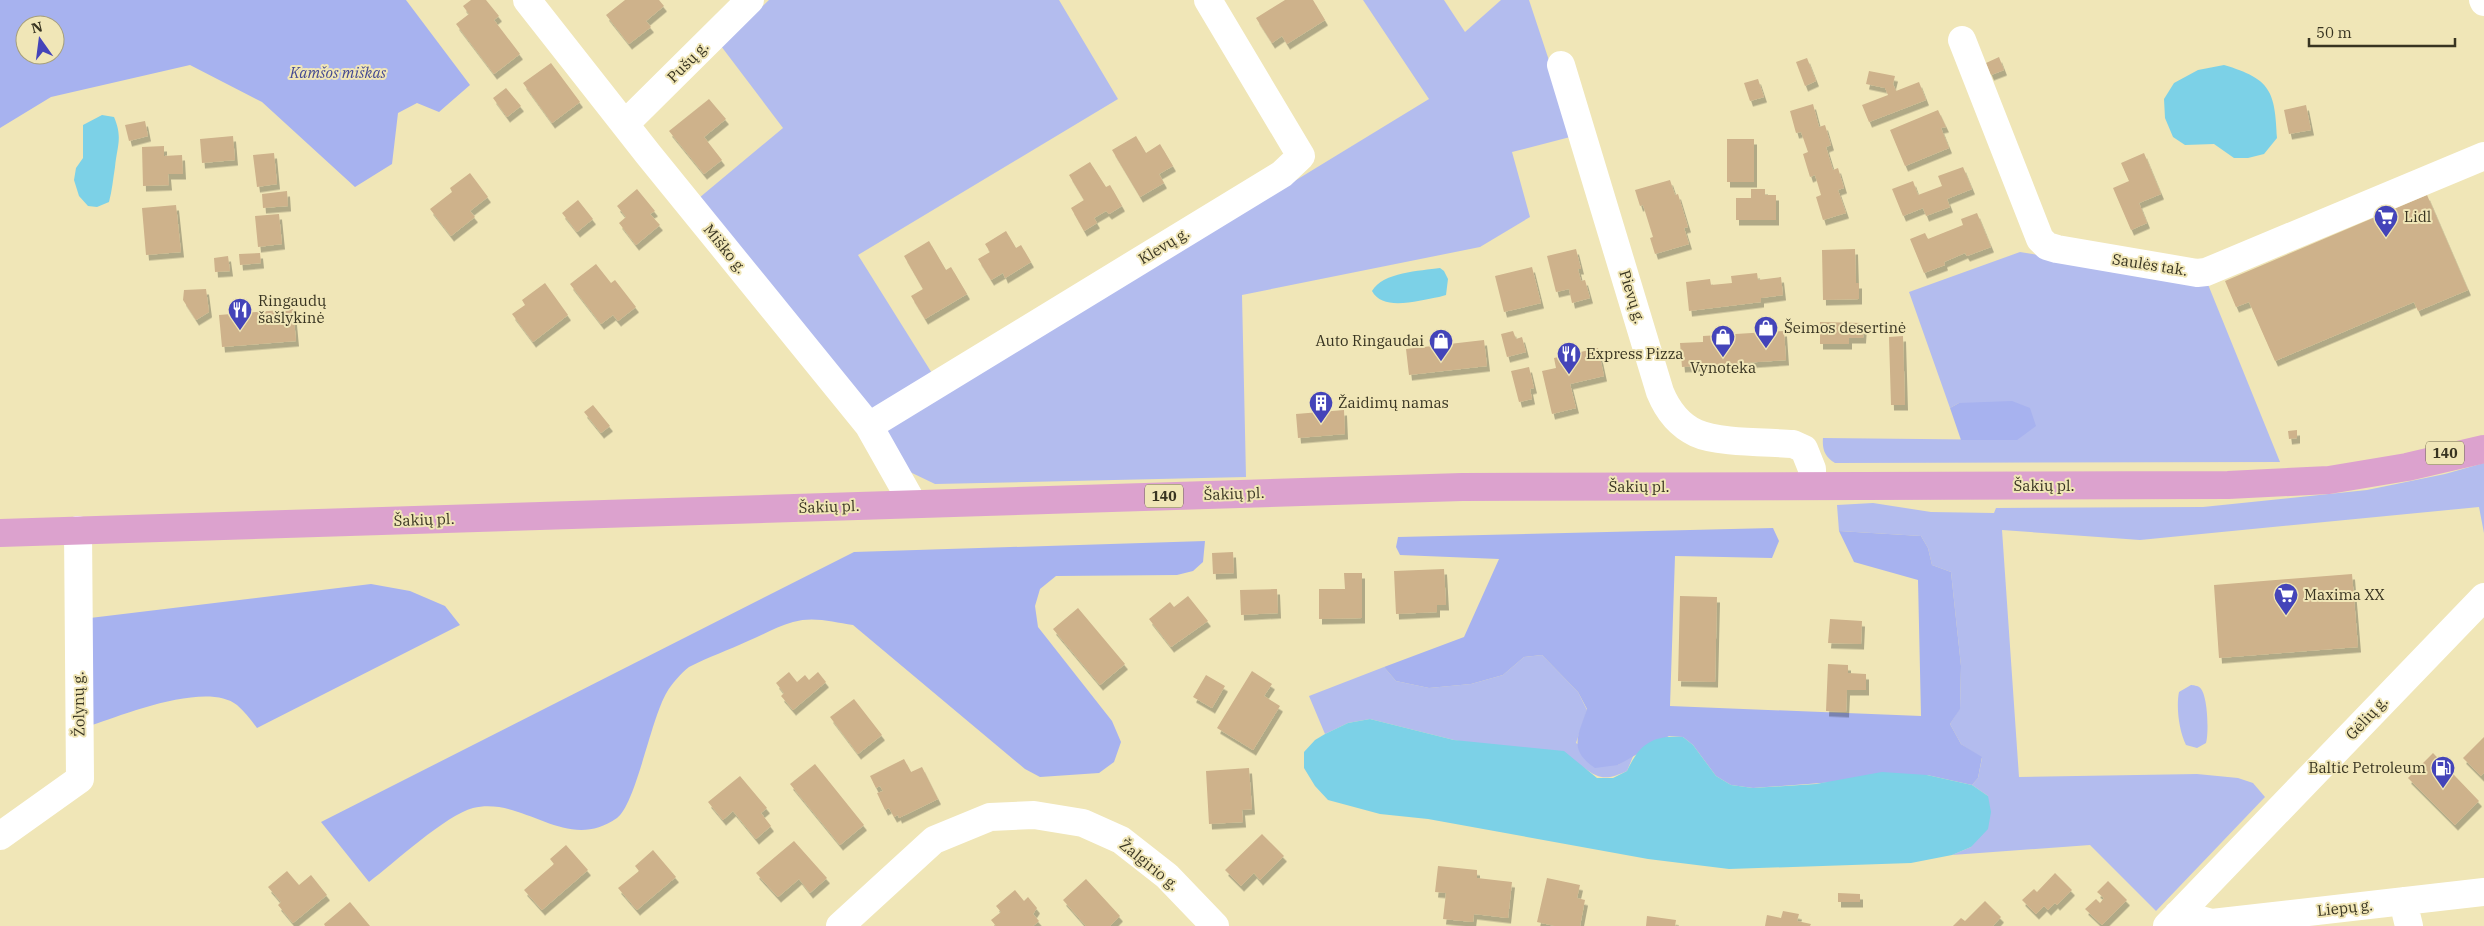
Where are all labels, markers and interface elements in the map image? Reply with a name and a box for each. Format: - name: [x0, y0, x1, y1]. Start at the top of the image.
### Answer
- north arrow: [15, 15, 65, 65]
- scale bar: [2309, 15, 2455, 47]
- text: N: [29, 17, 44, 37]
- text: 50 m: [2316, 23, 2352, 42]
- street label: Pušų g.: [663, 37, 712, 86]
- park label: Kamšos miškas: [289, 63, 387, 82]
- supermarket icon: Lidl: [2373, 204, 2399, 238]
- place label: Lidl: [2404, 207, 2431, 226]
- street label: Miško g.: [700, 220, 751, 277]
- street label: Klevų g.: [1135, 223, 1193, 268]
- street label: Saulės tak.: [2111, 249, 2189, 280]
- street label: Pievų g.: [1615, 268, 1650, 326]
- place label: Ringaudų šašlykinė: [258, 291, 327, 327]
- restaurant icon: Ringaudų šašlykinė: [227, 297, 253, 331]
- shop icon: Šeimos desertinė: [1753, 315, 1779, 349]
- place label: Šeimos desertinė: [1784, 318, 1906, 337]
- shop icon: Vynoteka: [1710, 324, 1736, 358]
- shop icon: Auto Ringaudai: [1428, 328, 1454, 362]
- place label: Auto Ringaudai: [1316, 331, 1424, 350]
- restaurant icon: Express Pizza: [1556, 341, 1582, 375]
- place label: Express Pizza: [1586, 344, 1683, 363]
- place label: Vynoteka: [1690, 358, 1756, 377]
- building icon: Žaidimų namas: [1308, 390, 1334, 424]
- place label: Žaidimų namas: [1338, 393, 1449, 412]
- road number: 140: [2426, 442, 2464, 464]
- street label: Šakių pl.: [2013, 476, 2075, 495]
- street label: Šakių pl.: [1608, 477, 1670, 496]
- street label: Šakių pl.: [1203, 483, 1265, 504]
- road number: 140: [1145, 484, 1183, 508]
- street label: Šakių pl.: [798, 496, 860, 517]
- street label: Šakių pl.: [393, 509, 455, 530]
- supermarket icon: Maxima XX: [2273, 582, 2299, 616]
- place label: Maxima XX: [2304, 585, 2384, 604]
- street label: Žolynų g.: [68, 671, 89, 737]
- street label: Gėlių g.: [2342, 692, 2392, 744]
- fuel station icon: Baltic Petroleum: [2430, 755, 2456, 789]
- place label: Baltic Petroleum: [2308, 758, 2426, 777]
- street label: Žalgirio g.: [1116, 835, 1183, 894]
- street label: Liepų g.: [2316, 895, 2374, 920]

